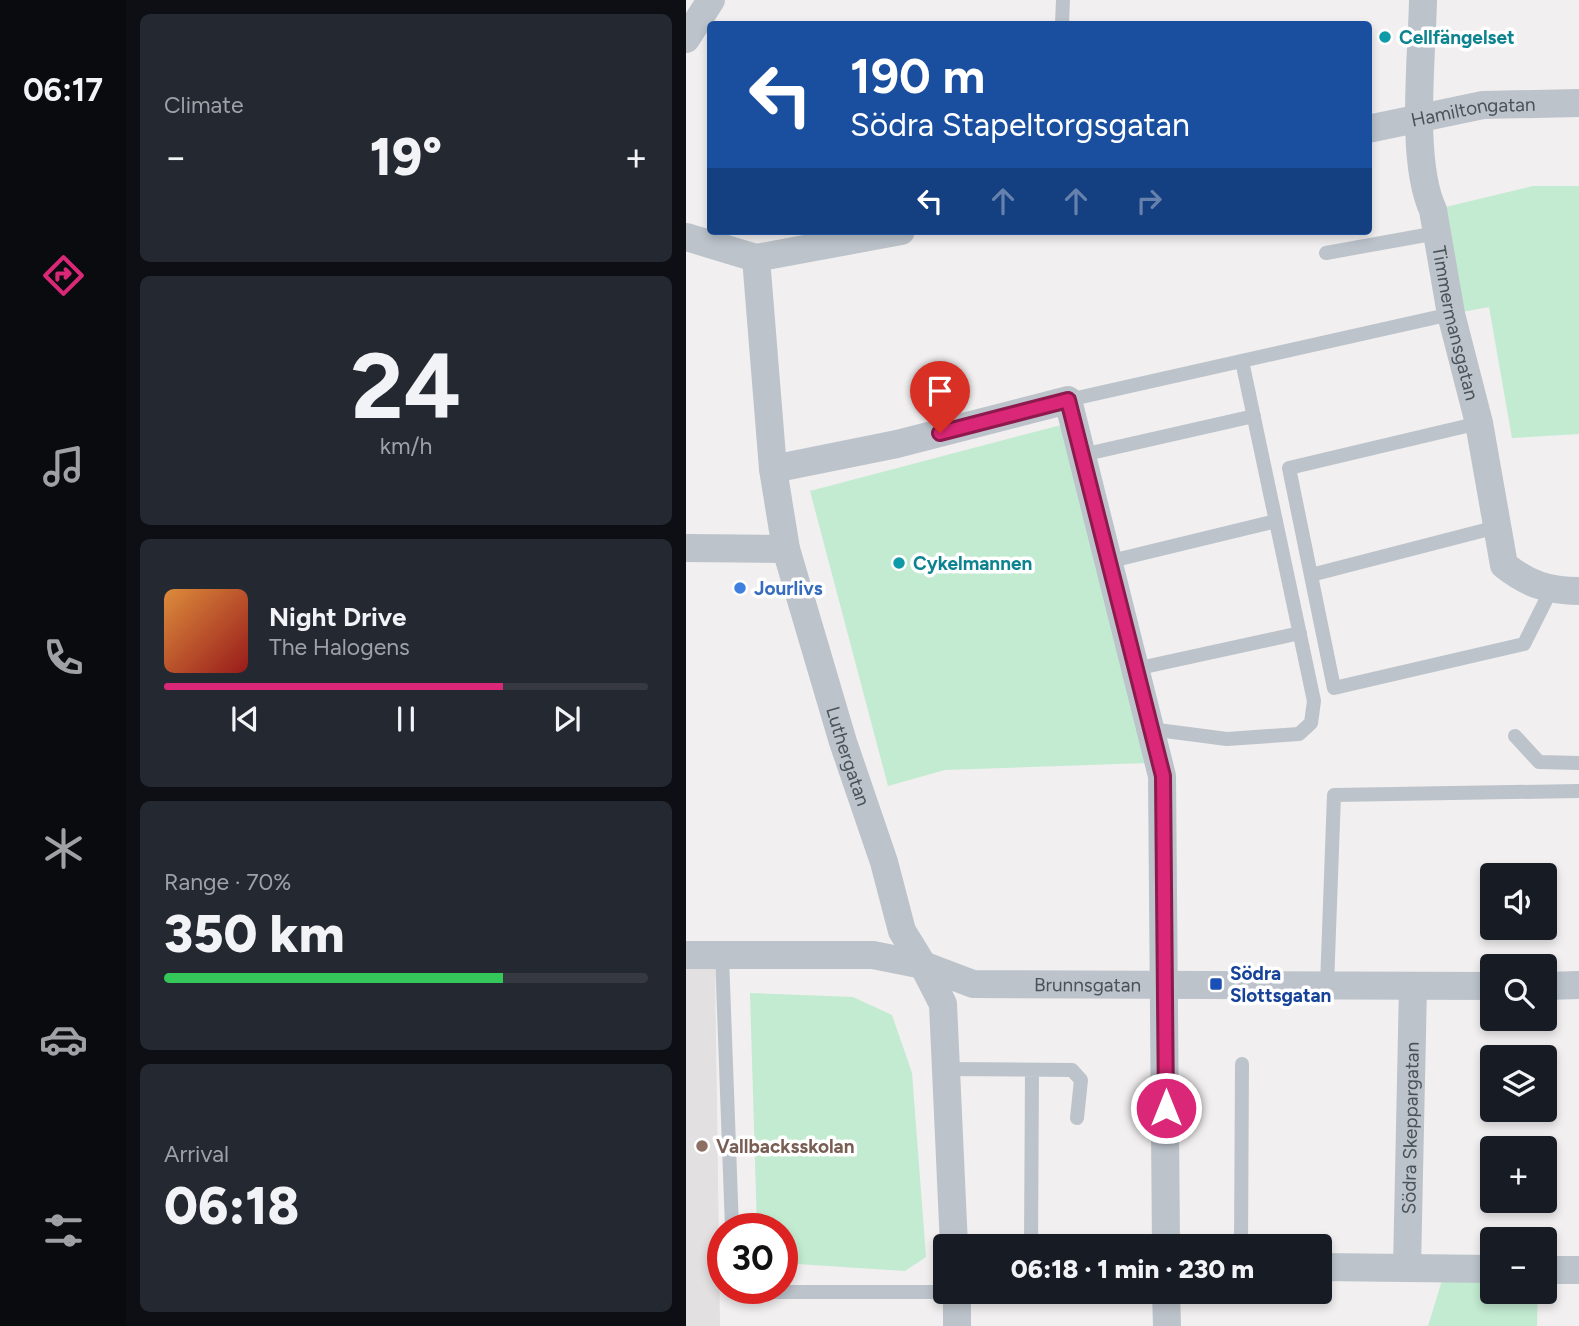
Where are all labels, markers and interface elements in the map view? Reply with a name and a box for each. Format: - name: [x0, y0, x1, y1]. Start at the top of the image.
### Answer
- place label: Cellfängelset: [1399, 26, 1515, 49]
- marker: Cellfängelset: [1377, 29, 1393, 45]
- text: 190 m: [850, 46, 985, 105]
- icon: left: [735, 49, 826, 140]
- text: 06:17: [23, 71, 103, 109]
- text: Climate: [164, 91, 243, 119]
- street label: Hamiltongatan: [1409, 93, 1536, 132]
- text: Södra Stapeltorgsgatan: [850, 106, 1190, 144]
- text: 19°: [370, 126, 442, 188]
- text: −: [164, 134, 188, 180]
- text: +: [624, 134, 648, 180]
- icon: left: [911, 182, 949, 220]
- icon: ahead: [984, 182, 1022, 220]
- icon: ahead: [1057, 182, 1095, 220]
- icon: right: [1130, 182, 1168, 220]
- street label: Timmermansgatan: [1427, 244, 1484, 403]
- icon: directions: [39, 251, 88, 300]
- text: 24: [351, 332, 461, 441]
- pin: [910, 361, 970, 433]
- icon: arrive: [921, 372, 959, 410]
- text: km/h: [380, 432, 432, 460]
- icon: music: [39, 442, 88, 491]
- place label: Cykelmannen: [913, 552, 1032, 575]
- marker: Cykelmannen: [891, 555, 907, 571]
- place label: Jourlivs: [754, 577, 823, 600]
- marker: Jourlivs: [732, 580, 748, 596]
- text: Night Drive: [269, 601, 406, 633]
- icon: phone: [39, 633, 88, 682]
- text: The Halogens: [269, 633, 410, 661]
- icon: previous: [226, 700, 264, 738]
- icon: pause: [387, 700, 425, 738]
- icon: next: [548, 700, 586, 738]
- street label: Luthergatan: [821, 704, 875, 809]
- icon: climate: [39, 824, 88, 873]
- map controls: [1480, 863, 1557, 1304]
- button: sound: [1480, 863, 1557, 940]
- text: Range · 70%: [164, 868, 291, 896]
- text: 350 km: [164, 903, 345, 965]
- button: search: [1480, 954, 1557, 1031]
- place label: Södra Slottsgatan: [1230, 962, 1331, 1007]
- street label: Brunnsgatan: [1034, 973, 1141, 997]
- marker: Södra Slottsgatan: [1208, 976, 1224, 992]
- icon: car: [39, 1015, 88, 1064]
- street label: Södra Skeppargatan: [1397, 1041, 1424, 1215]
- button: layers: [1480, 1045, 1557, 1122]
- position arrow: [1129, 1071, 1203, 1145]
- place label: Vallbacksskolan: [716, 1135, 855, 1158]
- button: +: [1480, 1136, 1557, 1213]
- marker: Vallbacksskolan: [694, 1138, 710, 1154]
- text: Arrival: [164, 1140, 229, 1168]
- text: 06:18: [164, 1175, 299, 1237]
- icon: filters: [39, 1206, 88, 1255]
- speed limit sign: 30: [707, 1213, 798, 1304]
- button: −: [1480, 1227, 1557, 1304]
- text: 06:18 · 1 min · 230 m: [1011, 1253, 1254, 1285]

